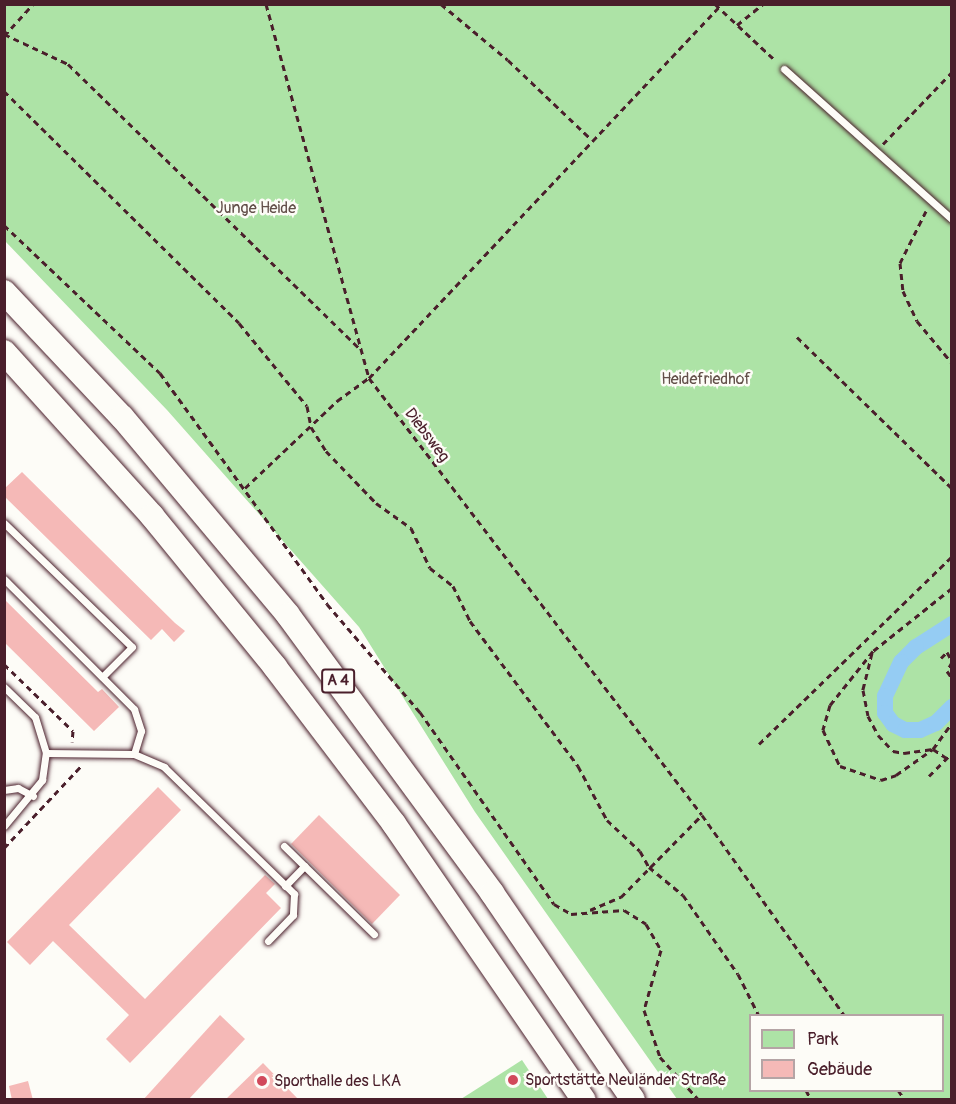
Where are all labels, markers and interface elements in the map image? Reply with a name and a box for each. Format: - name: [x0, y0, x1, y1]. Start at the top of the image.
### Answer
- park label: Junge Heide: [216, 198, 296, 218]
- park label: Heidefriedhof: [661, 369, 751, 389]
- street label: Diebsweg: [401, 404, 453, 466]
- road number: A 4: [320, 669, 356, 693]
- legend: [749, 1014, 944, 1092]
- text: Park: [807, 1028, 839, 1051]
- text: Gebäude: [807, 1058, 872, 1081]
- place label: Sportstätte Neuländer Straße: [525, 1070, 726, 1090]
- place label: Sporthalle des LKA: [274, 1071, 401, 1091]
- marker: Sportstätte Neuländer Straße: [506, 1073, 520, 1087]
- marker: Sporthalle des LKA: [255, 1074, 269, 1088]

